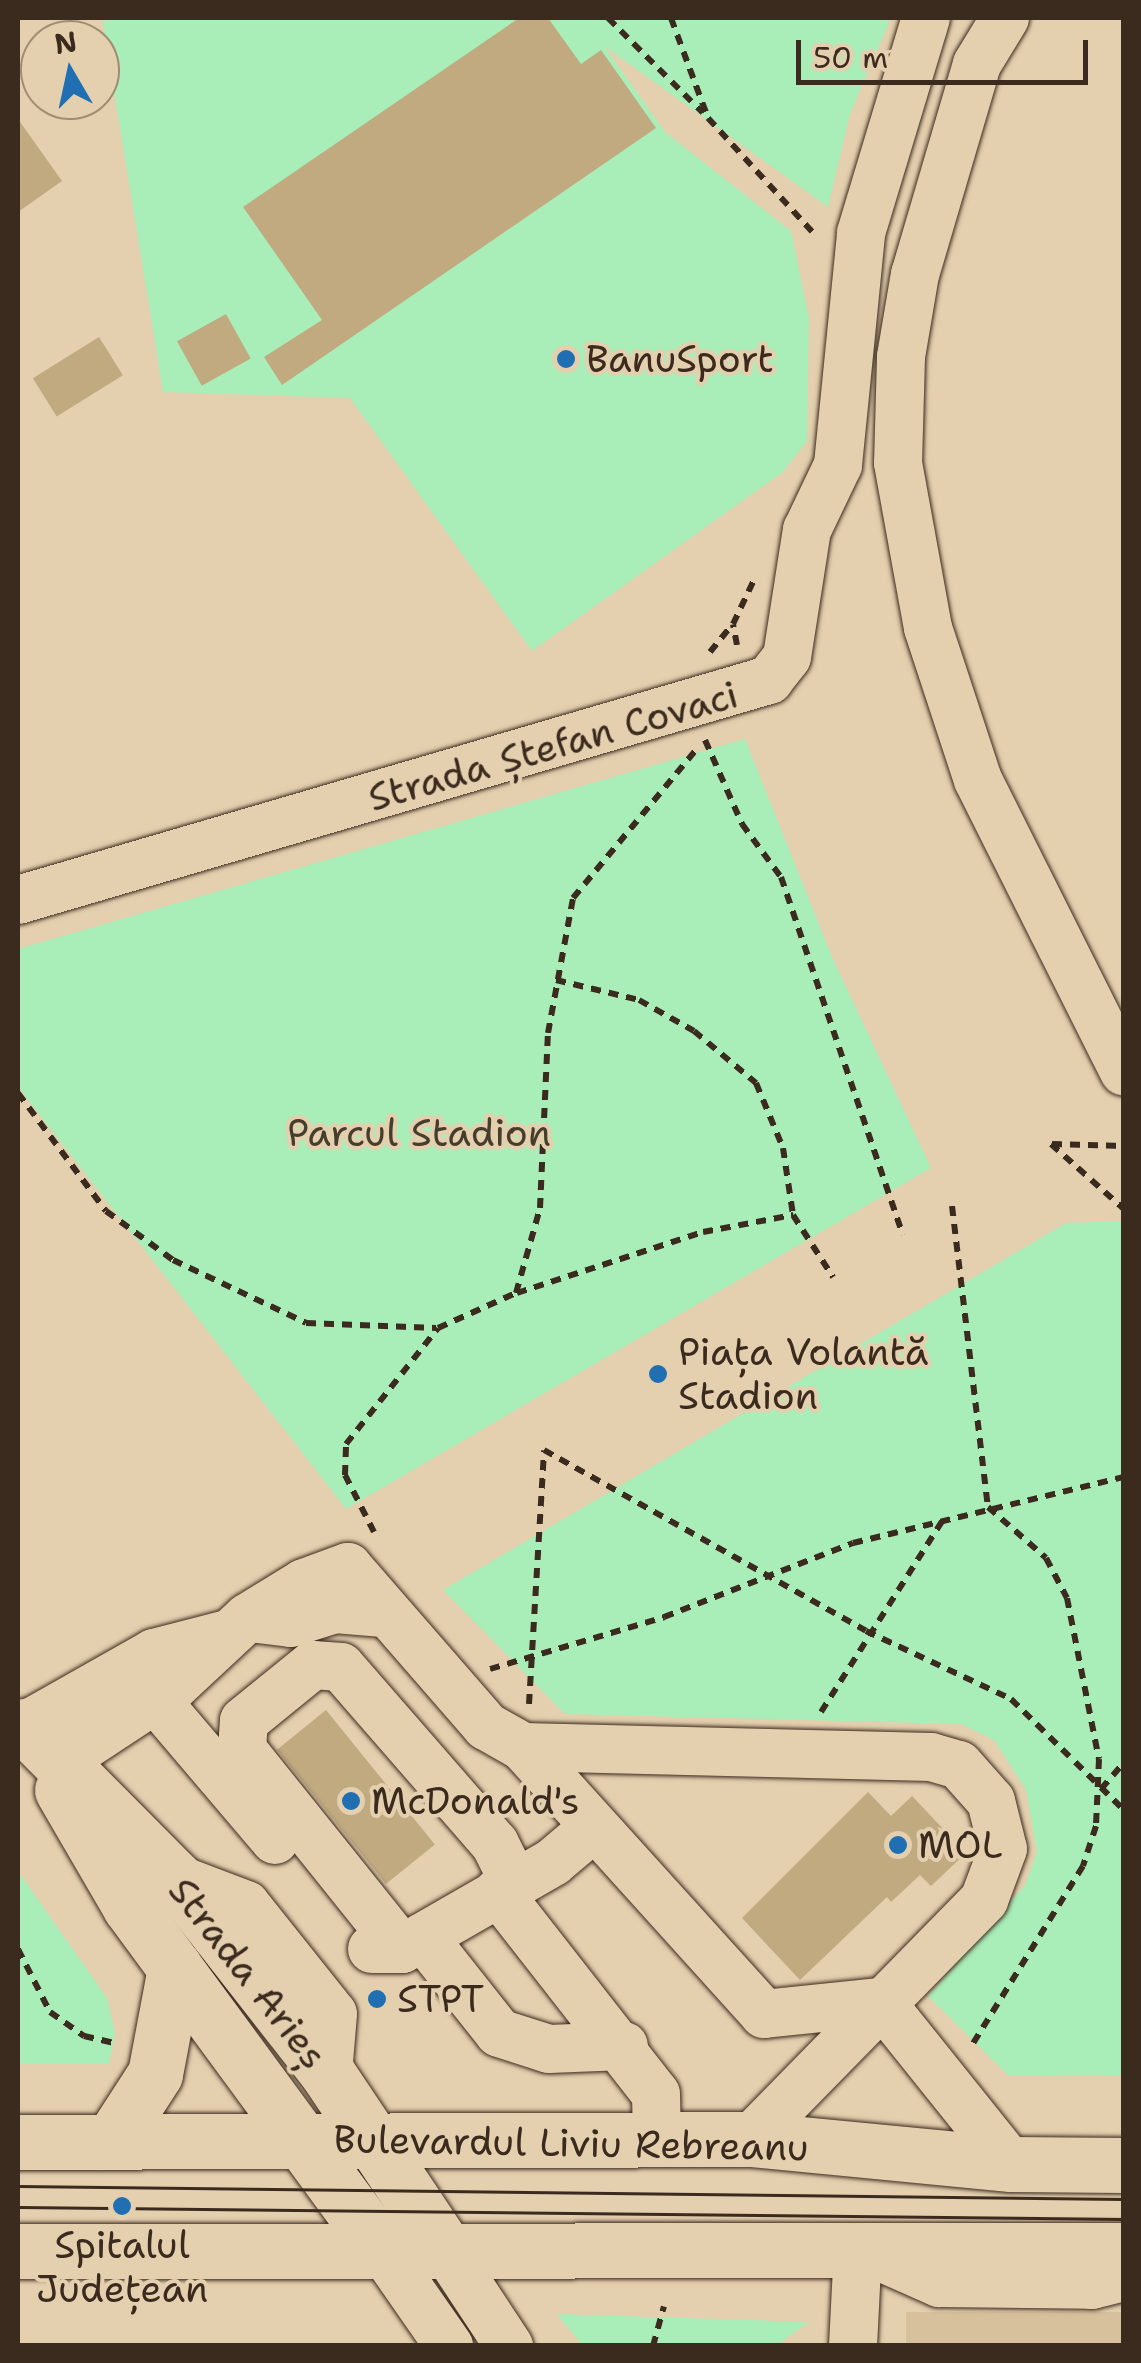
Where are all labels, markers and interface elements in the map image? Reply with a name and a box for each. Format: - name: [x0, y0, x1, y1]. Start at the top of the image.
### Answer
- north arrow: [20, 20, 120, 120]
- scale bar: [801, 20, 1094, 82]
- text: N: [52, 22, 80, 63]
- text: 50 m: [813, 37, 888, 78]
- place label: BanuSport: [586, 336, 774, 382]
- marker: BanuSport: [555, 348, 577, 370]
- street label: Strada Ștefan Covaci: [363, 671, 743, 821]
- park label: Parcul Stadion: [287, 1110, 551, 1156]
- place label: Piața Volantă Stadion: [678, 1329, 928, 1418]
- marker: Piața Volantă Stadion: [647, 1363, 669, 1385]
- place label: McDonald's: [371, 1778, 580, 1824]
- marker: McDonald's: [340, 1790, 362, 1812]
- place label: MOL: [918, 1822, 1003, 1868]
- marker: MOL: [887, 1834, 909, 1856]
- street label: Strada Arieș: [159, 1868, 337, 2078]
- place label: STPT: [397, 1976, 484, 2022]
- marker: STPT: [366, 1988, 388, 2010]
- street label: Bulevardul Liviu Rebreanu: [333, 2116, 809, 2170]
- marker: Spitalul Județean: [111, 2195, 133, 2217]
- place label: Spitalul Județean: [36, 2222, 208, 2312]

